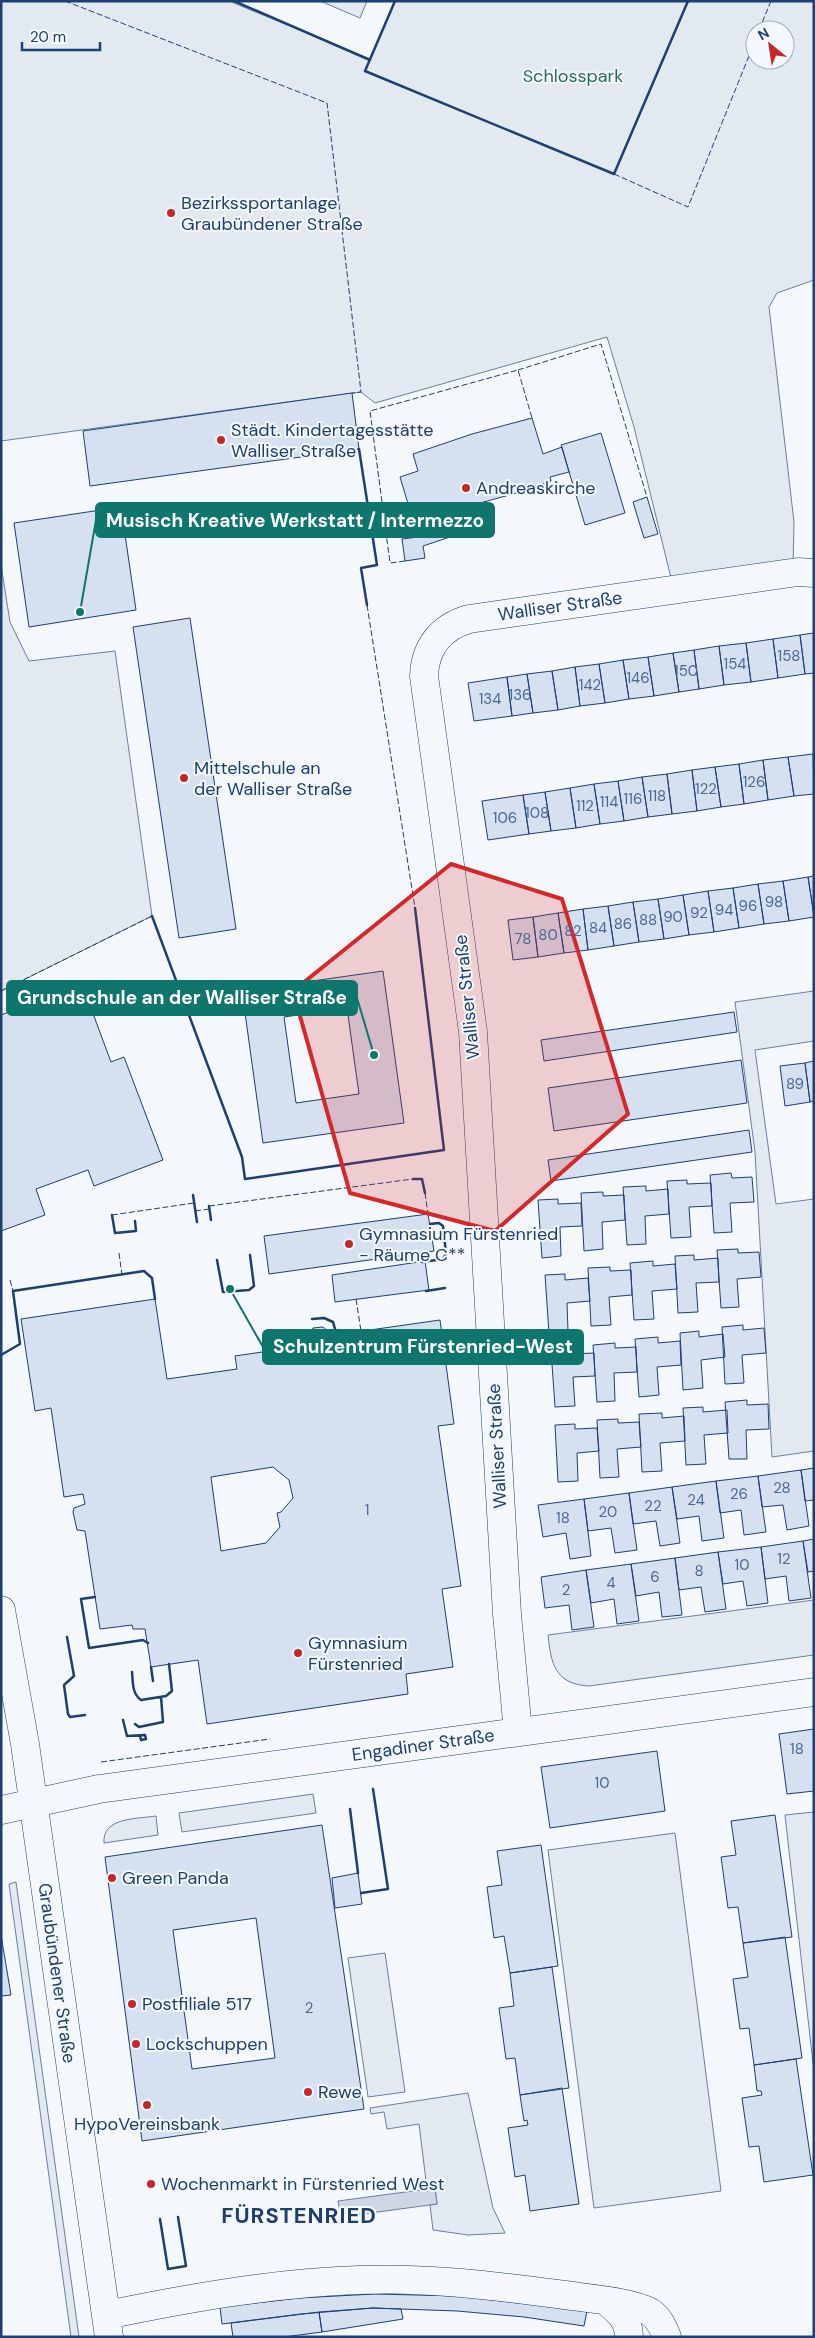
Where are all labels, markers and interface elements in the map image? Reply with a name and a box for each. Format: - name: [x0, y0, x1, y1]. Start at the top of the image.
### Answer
- scale bar: [22, 20, 100, 52]
- north arrow: [745, 20, 795, 70]
- text: N: [755, 23, 772, 44]
- text: 20 m: [30, 27, 66, 47]
- park label: Schlosspark: [523, 64, 623, 88]
- place label: Bezirkssportanlage Graubündener Straße: [181, 191, 363, 236]
- marker: Bezirkssportanlage Graubündener Straße: [165, 207, 177, 219]
- place label: Städt. Kindertagesstätte Walliser Straße: [231, 418, 433, 463]
- marker: Städt. Kindertagesstätte Walliser Straße: [215, 434, 227, 446]
- place label: Andreaskirche: [476, 476, 596, 500]
- marker: Andreaskirche: [460, 482, 472, 494]
- callout: Musisch Kreative Werkstatt / Intermezzo: [96, 503, 494, 537]
- text: Musisch Kreative Werkstatt / Intermezzo: [106, 508, 484, 533]
- street label: Walliser Straße: [496, 585, 624, 627]
- house number: 158: [778, 646, 800, 666]
- house number: 154: [724, 654, 746, 674]
- house number: 150: [674, 661, 698, 681]
- house number: 146: [626, 668, 650, 688]
- house number: 142: [579, 675, 601, 695]
- house number: 136: [509, 685, 531, 705]
- house number: 134: [479, 689, 501, 709]
- place label: Mittelschule an der Walliser Straße: [194, 756, 352, 801]
- marker: Mittelschule an der Walliser Straße: [178, 772, 190, 784]
- house number: 126: [743, 772, 765, 792]
- house number: 122: [695, 779, 717, 799]
- house number: 118: [648, 786, 666, 806]
- house number: 116: [624, 789, 642, 809]
- house number: 114: [600, 792, 618, 812]
- house number: 112: [576, 796, 594, 816]
- house number: 108: [525, 803, 549, 823]
- house number: 106: [493, 808, 517, 828]
- house number: 98: [765, 892, 783, 912]
- house number: 96: [739, 896, 757, 916]
- house number: 94: [715, 900, 733, 920]
- house number: 92: [690, 903, 708, 923]
- house number: 90: [663, 907, 683, 927]
- house number: 88: [639, 910, 657, 930]
- house number: 86: [614, 914, 632, 934]
- house number: 84: [589, 918, 607, 938]
- house number: 82: [564, 921, 582, 941]
- house number: 80: [538, 925, 558, 945]
- house number: 78: [515, 929, 531, 949]
- street label: Walliser Straße: [449, 933, 485, 1061]
- callout: Grundschule an der Walliser Straße: [7, 981, 357, 1015]
- text: Grundschule an der Walliser Straße: [17, 985, 347, 1010]
- house number: 89: [786, 1074, 804, 1094]
- place label: Gymnasium Fürstenried - Räume C**: [359, 1222, 558, 1267]
- marker: Gymnasium Fürstenried - Räume C**: [343, 1238, 355, 1250]
- callout: Schulzentrum Fürstenried-West: [263, 1330, 583, 1364]
- text: Schulzentrum Fürstenried-West: [273, 1334, 573, 1359]
- street label: Walliser Straße: [482, 1383, 512, 1509]
- house number: 28: [773, 1478, 791, 1498]
- house number: 26: [730, 1484, 748, 1504]
- house number: 24: [687, 1490, 705, 1510]
- house number: 22: [644, 1496, 662, 1516]
- house number: 1: [365, 1500, 369, 1520]
- house number: 20: [599, 1502, 617, 1522]
- house number: 18: [556, 1508, 570, 1528]
- house number: 12: [777, 1549, 791, 1569]
- house number: 10: [735, 1555, 749, 1575]
- house number: 8: [694, 1561, 704, 1581]
- house number: 6: [650, 1567, 660, 1587]
- house number: 4: [606, 1573, 616, 1593]
- house number: 2: [562, 1580, 570, 1600]
- place label: Gymnasium Fürstenried: [308, 1631, 408, 1676]
- marker: Gymnasium Fürstenried: [292, 1647, 304, 1659]
- street label: Engadiner Straße: [350, 1723, 496, 1767]
- house number: 18: [790, 1739, 804, 1759]
- house number: 10: [595, 1773, 609, 1793]
- place label: Green Panda: [122, 1866, 229, 1890]
- marker: Green Panda: [106, 1872, 118, 1884]
- street label: Graubündener Straße: [32, 1881, 82, 2065]
- place label: Postfiliale 517: [142, 1992, 252, 2016]
- marker: Postfiliale 517: [126, 1998, 138, 2010]
- house number: 2: [305, 1998, 313, 2018]
- place label: Lockschuppen: [146, 2032, 268, 2056]
- marker: Lockschuppen: [130, 2038, 142, 2050]
- place label: Rewe: [318, 2080, 362, 2104]
- marker: Rewe: [302, 2086, 314, 2098]
- marker: HypoVereinsbank: [141, 2099, 153, 2111]
- place label: HypoVereinsbank: [74, 2112, 220, 2136]
- place label: Wochenmarkt in Fürstenried West: [161, 2172, 445, 2196]
- marker: Wochenmarkt in Fürstenried West: [145, 2178, 157, 2190]
- district label: FÜRSTENRIED: [221, 2201, 377, 2230]

